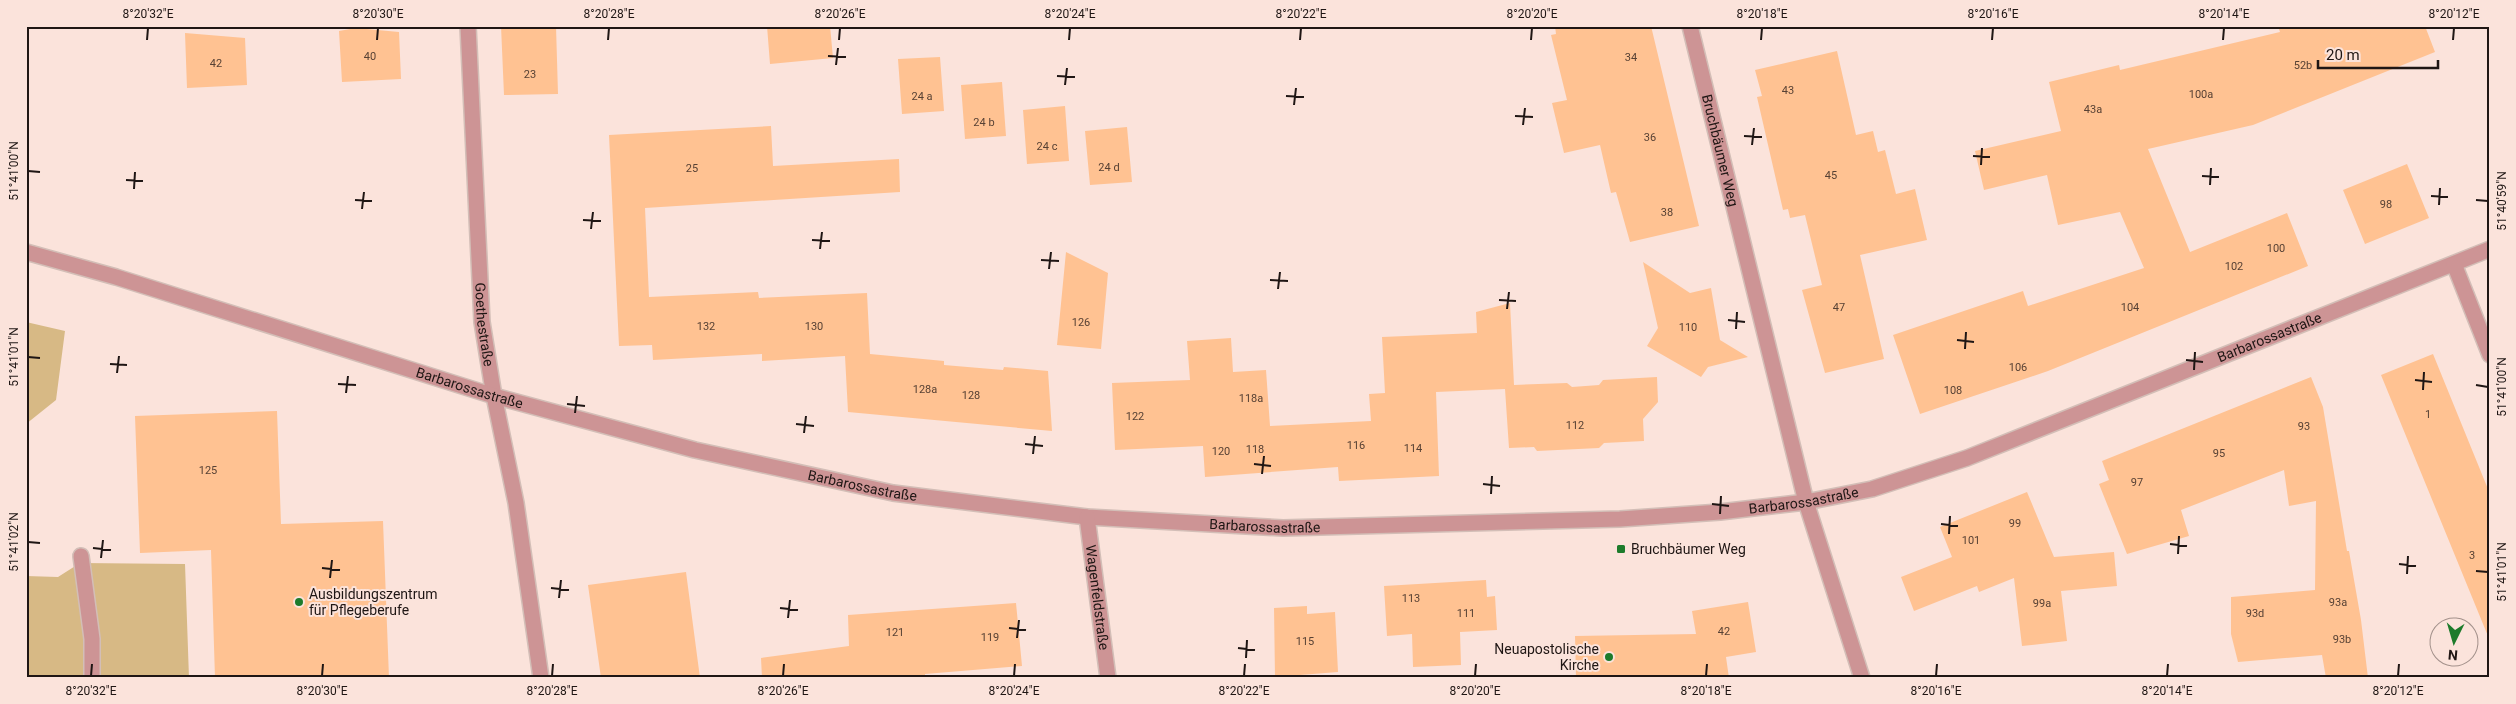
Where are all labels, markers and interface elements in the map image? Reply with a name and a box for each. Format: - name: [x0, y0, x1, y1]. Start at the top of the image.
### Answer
- text: 8°20'32"E: [123, 7, 174, 21]
- text: 8°20'30"E: [353, 7, 404, 21]
- text: 8°20'28"E: [584, 7, 635, 21]
- text: 8°20'26"E: [815, 7, 866, 21]
- text: 8°20'24"E: [1045, 7, 1096, 21]
- text: 8°20'22"E: [1276, 7, 1327, 21]
- text: 8°20'20"E: [1507, 7, 1558, 21]
- text: 8°20'18"E: [1737, 7, 1788, 21]
- text: 8°20'16"E: [1968, 7, 2019, 21]
- text: 8°20'14"E: [2199, 7, 2250, 21]
- text: 8°20'12"E: [2429, 7, 2480, 21]
- scale bar: [2318, 38, 2438, 70]
- text: 20 m: [2326, 46, 2360, 64]
- house number: 40: [364, 50, 376, 63]
- house number: 34: [1625, 51, 1637, 64]
- house number: 42: [210, 57, 222, 70]
- house number: 52b: [2294, 59, 2312, 72]
- house number: 23: [524, 68, 536, 81]
- house number: 43: [1782, 84, 1794, 97]
- house number: 100a: [2189, 88, 2213, 101]
- house number: 24 a: [911, 90, 933, 103]
- street label: Bruchbäumer Weg: [1699, 93, 1742, 208]
- house number: 43a: [2084, 103, 2102, 116]
- house number: 24 b: [973, 116, 995, 129]
- house number: 36: [1644, 131, 1656, 144]
- house number: 24 c: [1037, 140, 1058, 153]
- text: 51°41'00"N: [7, 141, 21, 201]
- house number: 24 d: [1098, 161, 1120, 174]
- house number: 25: [686, 162, 698, 175]
- house number: 45: [1825, 169, 1837, 182]
- text: 51°40'59"N: [2495, 171, 2509, 231]
- house number: 98: [2380, 198, 2392, 211]
- house number: 38: [1661, 206, 1673, 219]
- house number: 100: [2267, 242, 2285, 255]
- house number: 102: [2225, 260, 2243, 273]
- street label: Goethestraße: [472, 282, 497, 368]
- house number: 47: [1833, 301, 1845, 314]
- house number: 104: [2121, 301, 2139, 314]
- street label: Barbarossastraße: [2215, 309, 2324, 365]
- house number: 126: [1072, 316, 1090, 329]
- house number: 132: [697, 320, 715, 333]
- house number: 130: [805, 320, 823, 333]
- house number: 110: [1679, 321, 1697, 334]
- text: 51°41'01"N: [7, 327, 21, 387]
- text: 51°41'00"N: [2495, 357, 2509, 417]
- house number: 106: [2009, 361, 2027, 374]
- street label: Barbarossastraße: [414, 364, 525, 411]
- house number: 128a: [913, 383, 937, 396]
- house number: 108: [1944, 384, 1962, 397]
- house number: 128: [962, 389, 980, 402]
- house number: 118a: [1239, 392, 1263, 405]
- house number: 1: [2425, 408, 2431, 421]
- house number: 122: [1126, 410, 1144, 423]
- house number: 112: [1566, 419, 1584, 432]
- house number: 93: [2298, 420, 2310, 433]
- house number: 116: [1347, 439, 1365, 452]
- house number: 114: [1404, 442, 1422, 455]
- house number: 118: [1246, 443, 1264, 456]
- house number: 120: [1212, 445, 1230, 458]
- house number: 95: [2213, 447, 2225, 460]
- house number: 125: [199, 464, 217, 477]
- street label: Barbarossastraße: [806, 467, 918, 504]
- house number: 97: [2131, 476, 2143, 489]
- street label: Barbarossastraße: [1748, 484, 1860, 517]
- text: 51°41'02"N: [7, 512, 21, 572]
- street label: Barbarossastraße: [1209, 516, 1320, 536]
- house number: 99: [2009, 517, 2021, 530]
- house number: 101: [1962, 534, 1980, 547]
- place label: Bruchbäumer Weg: [1631, 541, 1746, 557]
- text: 51°41'01"N: [2495, 542, 2509, 602]
- marker: Bruchbäumer Weg: [1615, 543, 1627, 555]
- street label: Wagenfeldstraße: [1083, 544, 1112, 651]
- house number: 3: [2469, 549, 2475, 562]
- place label: Ausbildungszentrum für Pflegeberufe: [309, 586, 437, 618]
- house number: 113: [1402, 592, 1420, 605]
- marker: Ausbildungszentrum für Pflegeberufe: [293, 596, 305, 608]
- house number: 93a: [2329, 596, 2347, 609]
- house number: 99a: [2033, 597, 2051, 610]
- house number: 111: [1457, 607, 1475, 620]
- house number: 93d: [2246, 607, 2264, 620]
- north arrow: [2428, 616, 2478, 666]
- house number: 42: [1718, 625, 1730, 638]
- house number: 121: [886, 626, 904, 639]
- house number: 119: [981, 631, 999, 644]
- house number: 93b: [2333, 633, 2351, 646]
- house number: 115: [1296, 635, 1314, 648]
- place label: Neuapostolische Kirche: [1494, 641, 1599, 673]
- text: N: [2447, 647, 2458, 663]
- marker: Neuapostolische Kirche: [1603, 651, 1615, 663]
- text: 8°20'32"E: [66, 684, 117, 698]
- text: 8°20'30"E: [297, 684, 348, 698]
- text: 8°20'28"E: [527, 684, 578, 698]
- text: 8°20'26"E: [758, 684, 809, 698]
- text: 8°20'24"E: [989, 684, 1040, 698]
- text: 8°20'22"E: [1219, 684, 1270, 698]
- text: 8°20'20"E: [1450, 684, 1501, 698]
- text: 8°20'18"E: [1681, 684, 1732, 698]
- text: 8°20'16"E: [1911, 684, 1962, 698]
- text: 8°20'14"E: [2142, 684, 2193, 698]
- text: 8°20'12"E: [2373, 684, 2424, 698]

